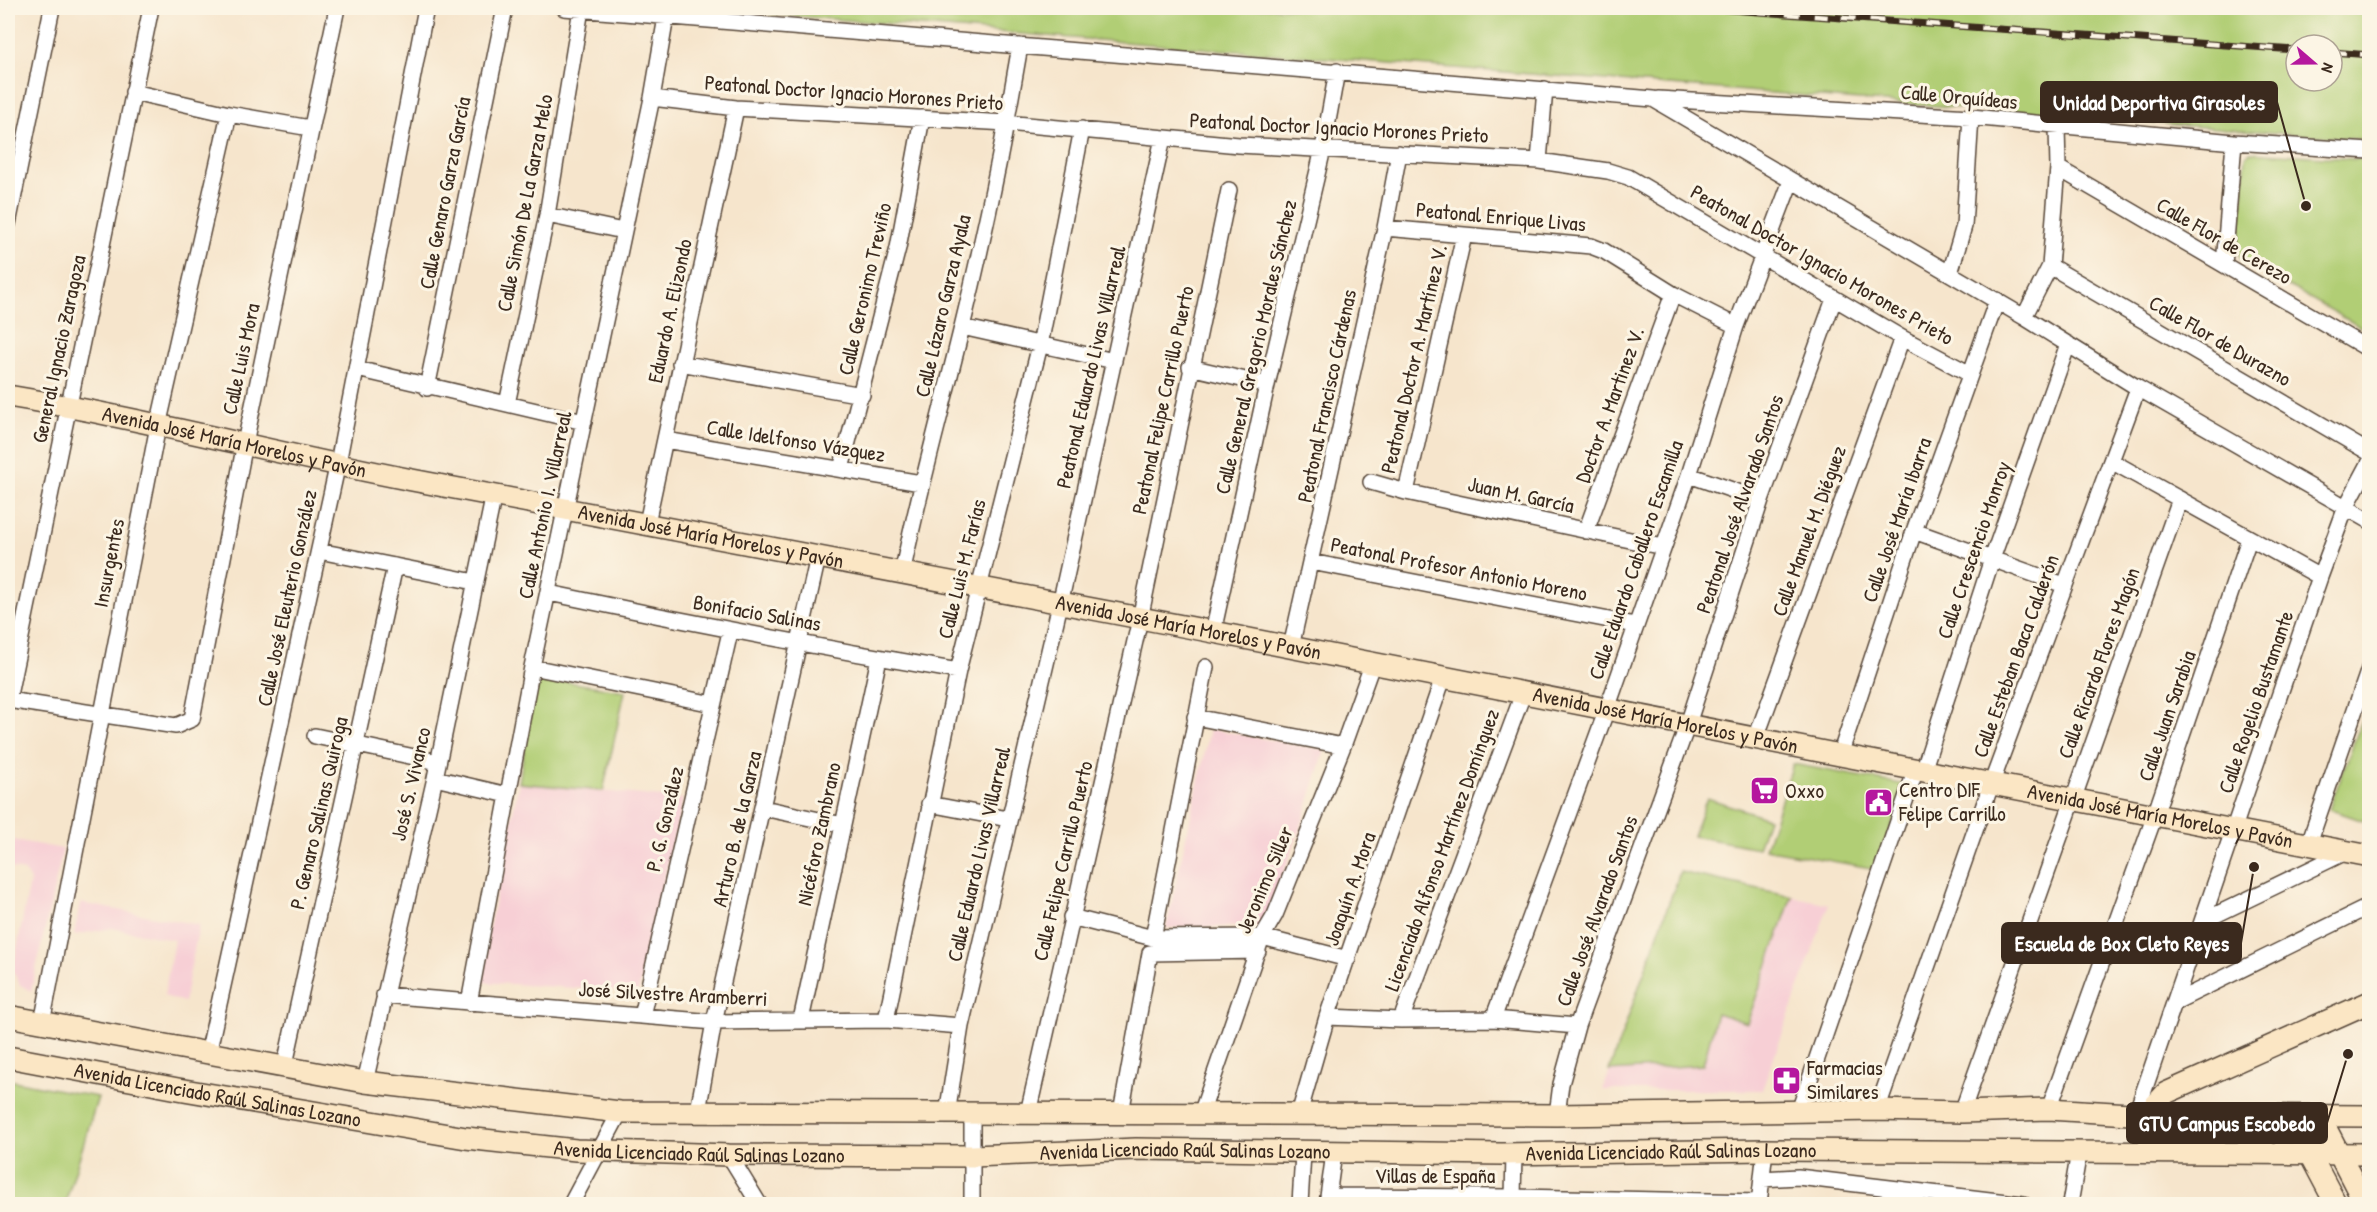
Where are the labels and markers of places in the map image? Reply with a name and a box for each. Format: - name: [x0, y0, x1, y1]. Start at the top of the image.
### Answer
- callout: Unidad Deportiva Girasoles: [2041, 82, 2277, 122]
- supermarket icon: Oxxo: [1748, 775, 1780, 807]
- place label: Centro DIF Felipe Carrillo: [1898, 775, 2006, 828]
- place label: Oxxo: [1785, 776, 1824, 805]
- public building icon: Centro DIF Felipe Carrillo: [1862, 786, 1894, 818]
- callout: Escuela de Box Cleto Reyes: [2002, 923, 2241, 963]
- place label: Farmacias Similares: [1806, 1053, 1883, 1106]
- pharmacy icon: Farmacias Similares: [1770, 1064, 1802, 1096]
- callout: GTU Campus Escobedo: [2127, 1103, 2327, 1143]

